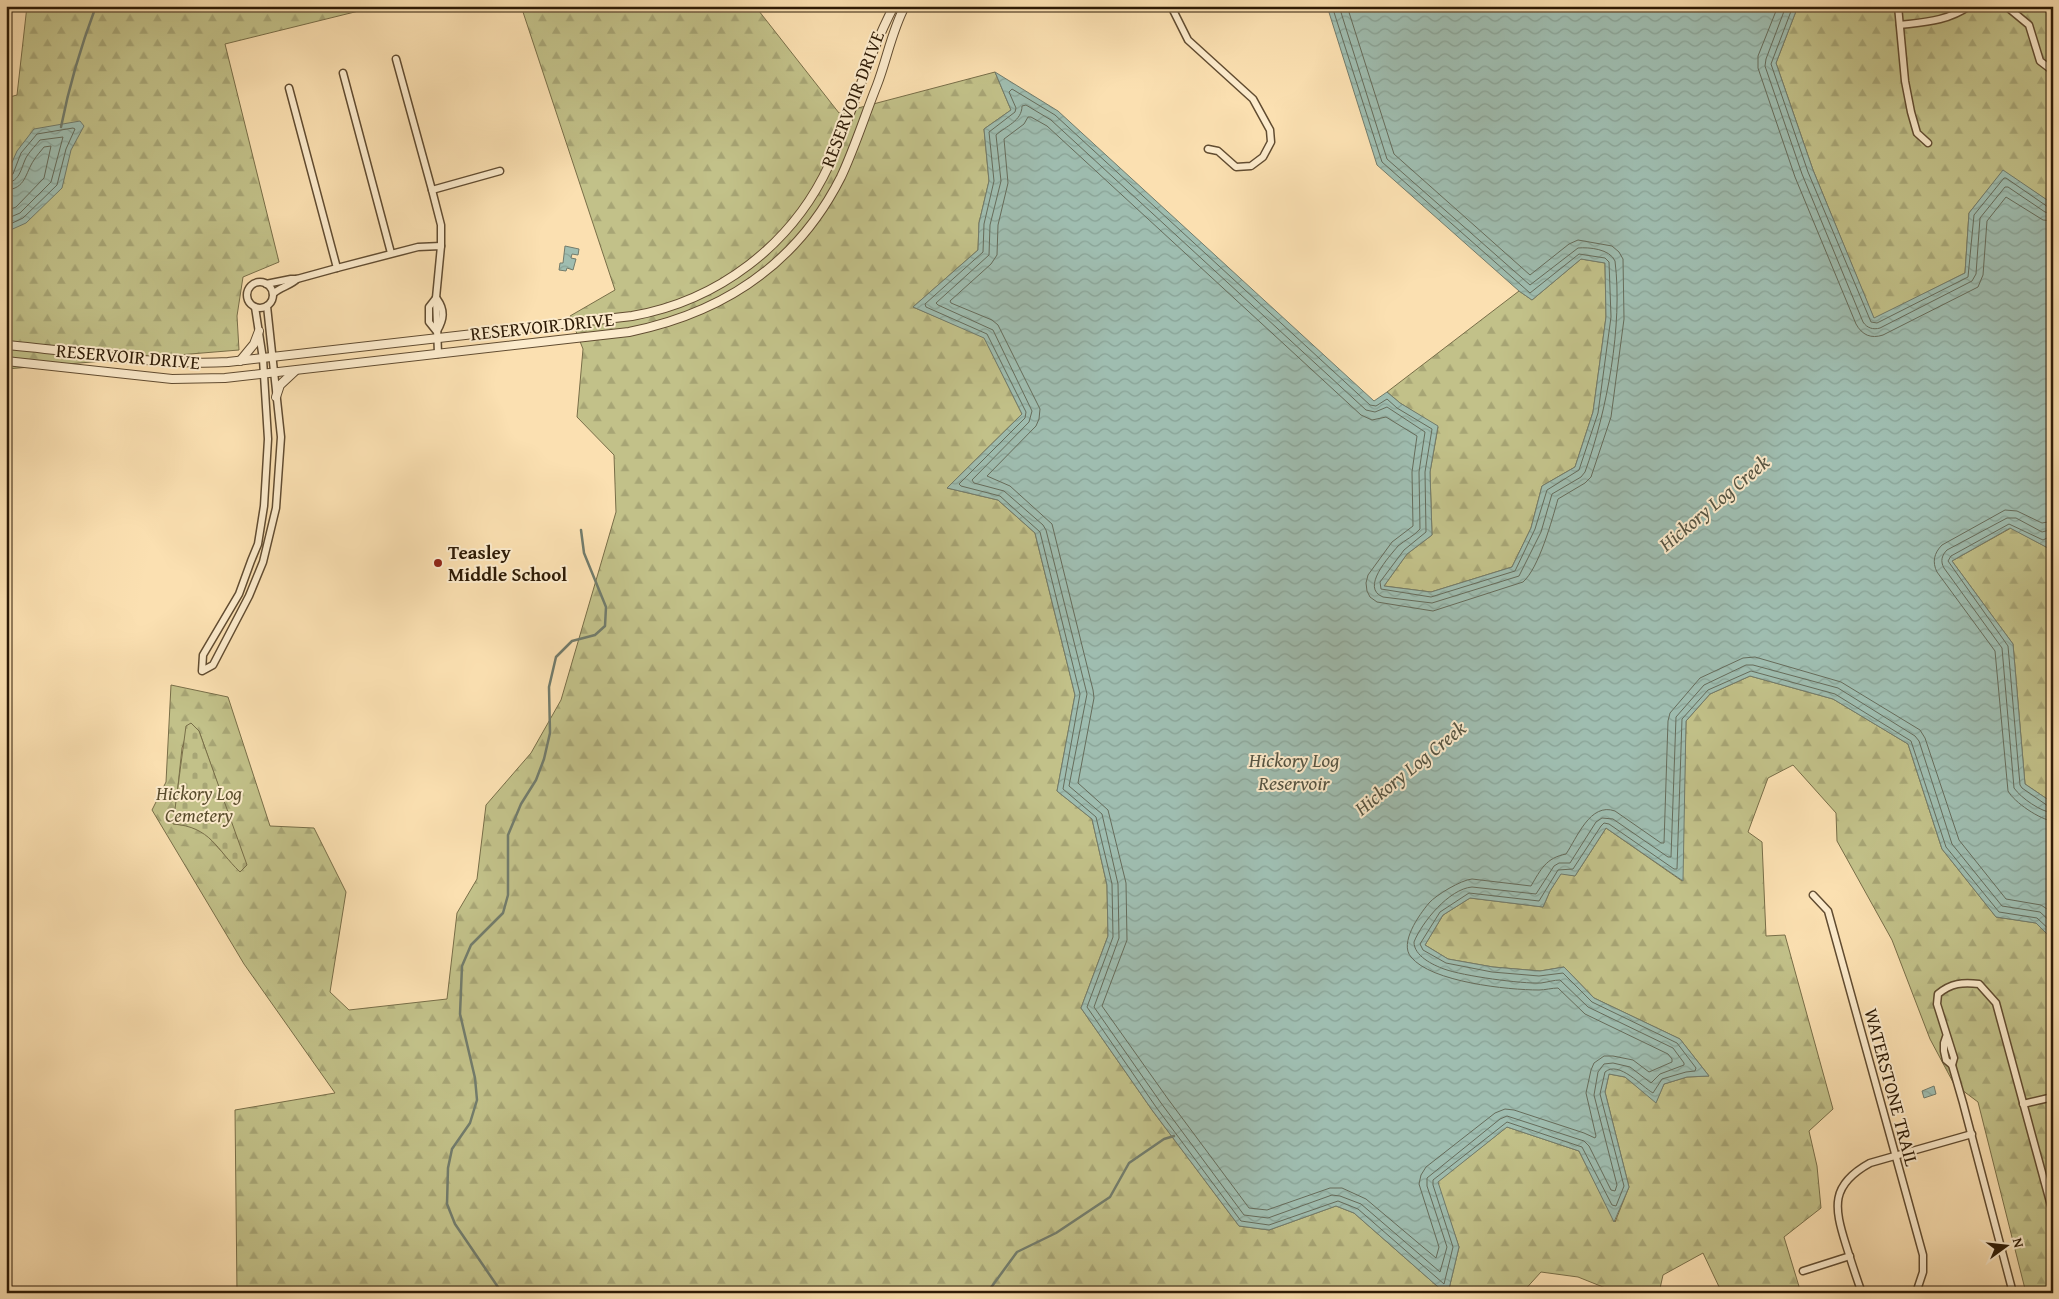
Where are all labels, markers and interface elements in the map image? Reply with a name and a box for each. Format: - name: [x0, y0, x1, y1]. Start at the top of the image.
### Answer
- street label: RESERVOIR DRIVE: [813, 26, 891, 171]
- street label: RESERVOIR DRIVE: [469, 304, 616, 347]
- street label: RESERVOIR DRIVE: [55, 336, 201, 376]
- water label: Hickory Log Creek: [1651, 447, 1776, 558]
- place label: Teasley Middle School: [448, 538, 567, 588]
- marker: Teasley Middle School: [432, 557, 444, 569]
- water label: Hickory Log Creek: [1347, 713, 1473, 822]
- water label: Hickory Log Reservoir: [1248, 745, 1339, 797]
- park label: Hickory Log Cemetery: [155, 779, 242, 829]
- street label: WATERSTONE TRAIL: [1857, 1005, 1927, 1169]
- north arrow: [1982, 1222, 2032, 1272]
- text: N: [2008, 1236, 2030, 1250]

